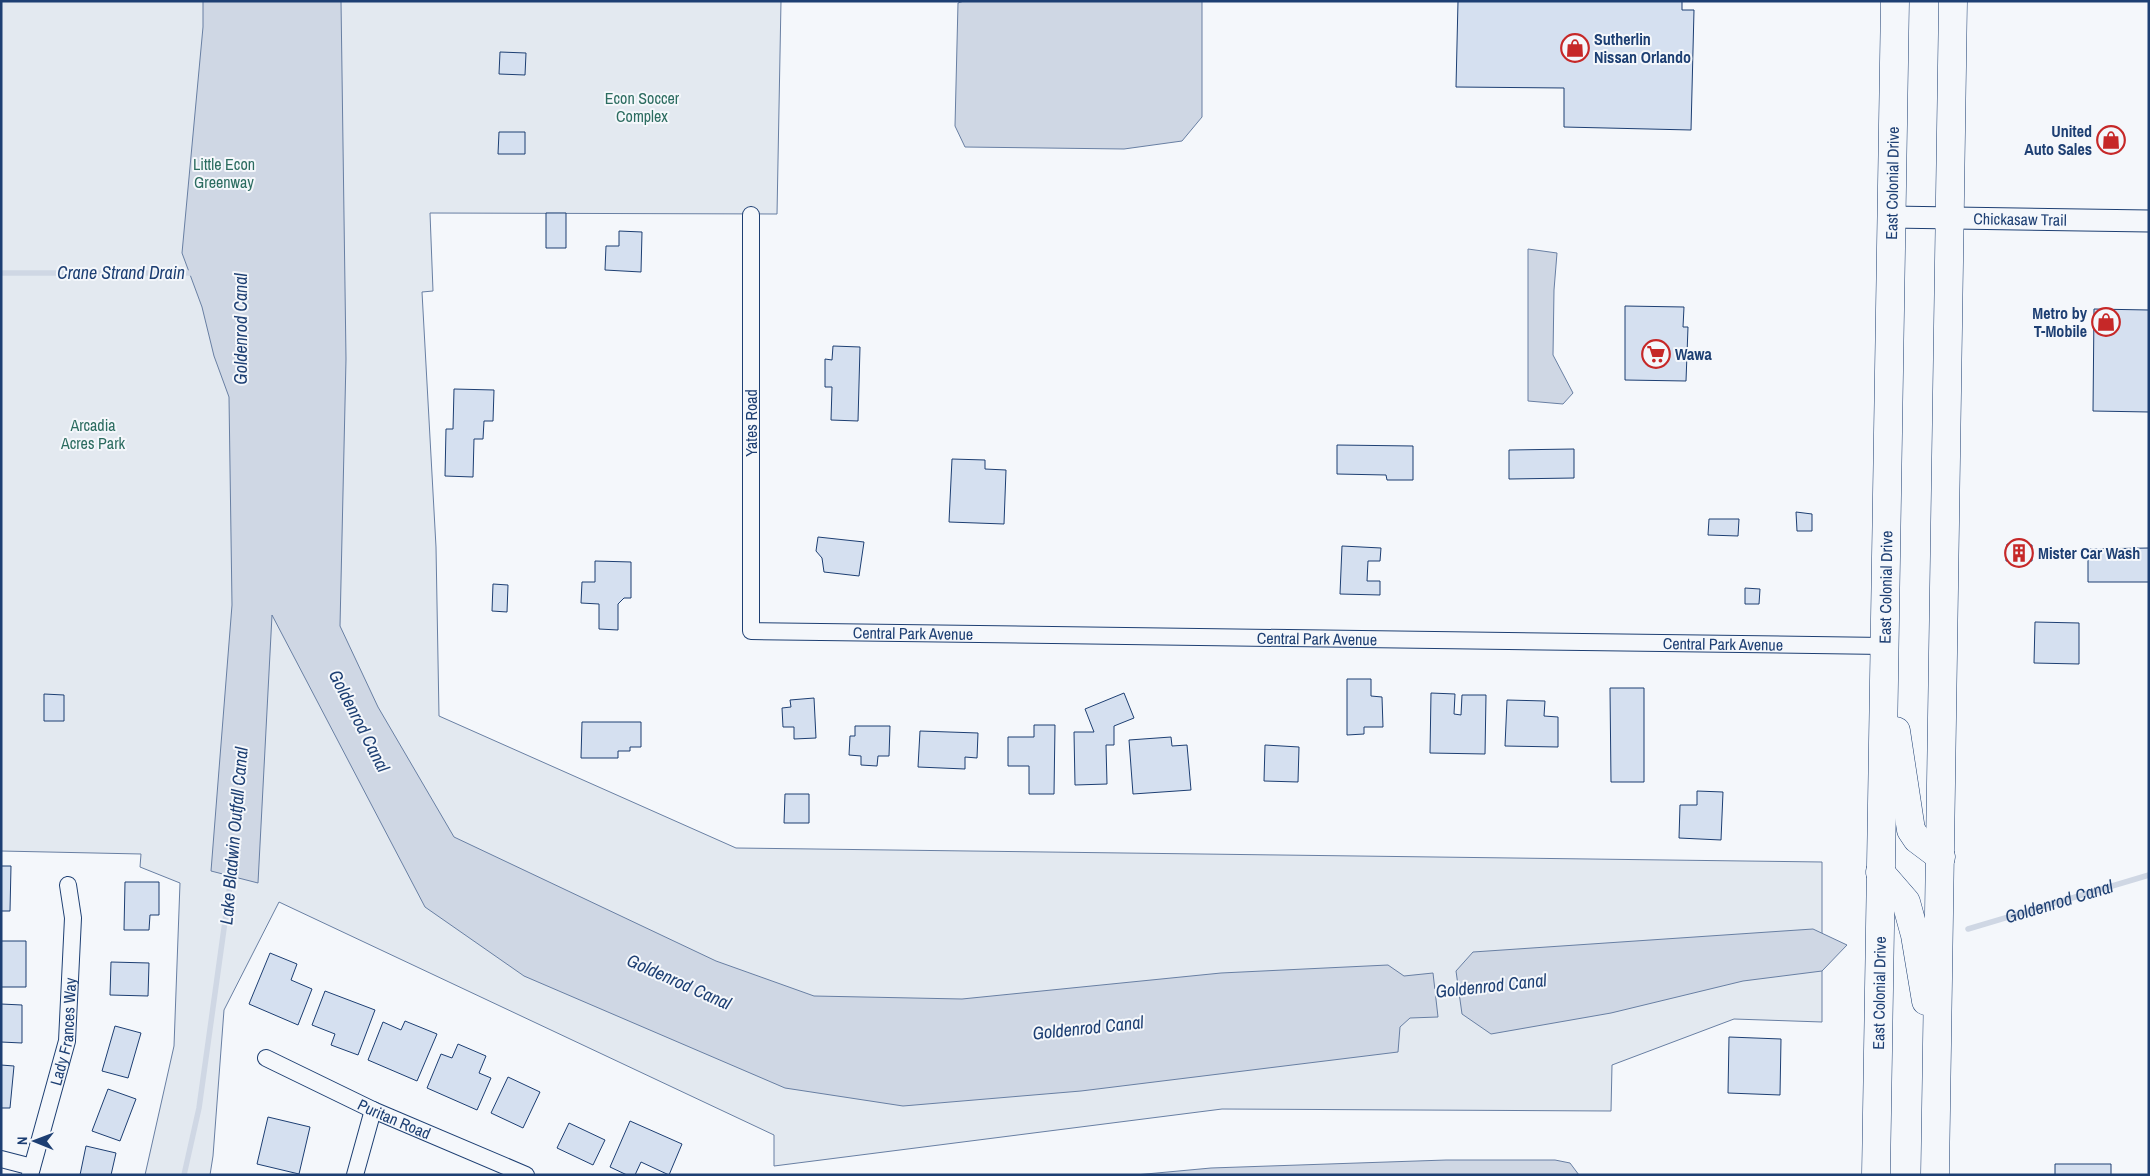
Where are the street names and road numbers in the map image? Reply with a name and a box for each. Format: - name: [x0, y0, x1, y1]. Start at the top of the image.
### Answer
- street label: East Colonial Drive: [1880, 126, 1904, 240]
- street label: Chickasaw Trail: [1973, 207, 2067, 231]
- street label: Yates Road: [740, 389, 762, 457]
- street label: East Colonial Drive: [1874, 530, 1897, 644]
- street label: Central Park Avenue: [853, 621, 973, 645]
- street label: Central Park Avenue: [1257, 627, 1377, 650]
- street label: Central Park Avenue: [1663, 632, 1783, 656]
- street label: East Colonial Drive: [1867, 936, 1891, 1050]
- street label: Lady Frances Way: [44, 977, 81, 1088]
- street label: Puritan Road: [354, 1093, 434, 1144]

